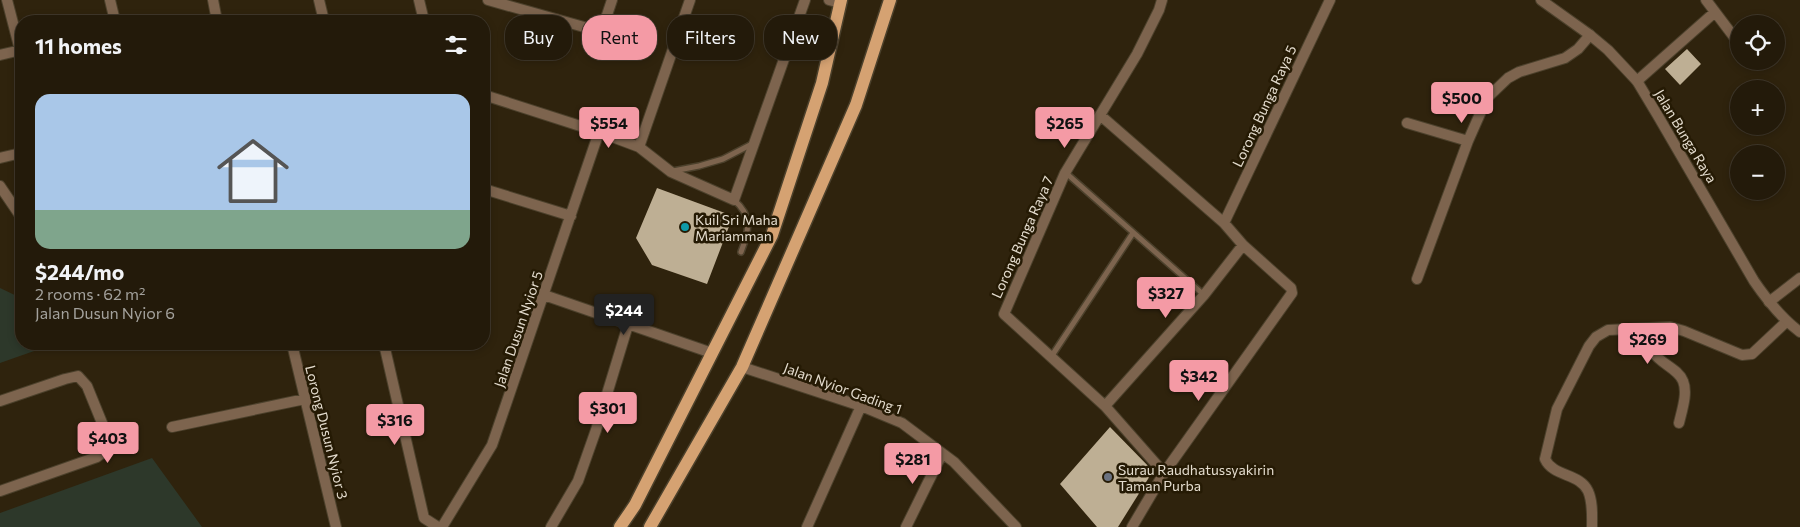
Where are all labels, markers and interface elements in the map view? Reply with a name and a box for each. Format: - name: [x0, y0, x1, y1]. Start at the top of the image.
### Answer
- chip: Buy: [505, 15, 572, 60]
- chip: Rent: [582, 15, 657, 60]
- chip: Filters: [667, 15, 754, 60]
- chip: New: [764, 15, 837, 60]
- map controls: [1730, 15, 1785, 200]
- button: locate: [1730, 15, 1785, 70]
- icon: filters: [442, 31, 470, 59]
- text: 11 homes: [35, 33, 122, 58]
- street label: Lorong Bunga Raya 5: [1228, 42, 1300, 170]
- button: +: [1730, 80, 1785, 135]
- pin: $500: [1432, 82, 1492, 124]
- street label: Jalan Bunga Raya: [1651, 86, 1721, 186]
- text: $500: [1442, 88, 1482, 107]
- pin: $554: [579, 106, 639, 149]
- pin: $265: [1035, 106, 1095, 149]
- text: $554: [590, 113, 628, 132]
- text: $265: [1046, 113, 1084, 132]
- icon: home: [208, 126, 298, 216]
- button: −: [1730, 145, 1785, 200]
- street label: Lorong Bunga Raya 7: [987, 173, 1057, 301]
- place label: Kuil Sri Maha Mariamman: [695, 211, 778, 244]
- marker: Kuil Sri Maha Mariamman: [679, 221, 691, 233]
- text: $244/mo: [35, 259, 124, 284]
- street label: Jalan Dusun Nyior 5: [490, 269, 546, 389]
- pin: $327: [1136, 276, 1196, 319]
- text: $327: [1148, 283, 1184, 302]
- text: 2 rooms · 62 m²: [35, 284, 145, 303]
- pin: $244: [594, 294, 654, 336]
- text: $244: [605, 300, 643, 319]
- text: Jalan Dusun Nyior 6: [35, 303, 175, 322]
- pin: $269: [1618, 322, 1678, 365]
- text: $269: [1629, 329, 1667, 348]
- street label: Jalan Nyior Gading 1: [782, 359, 904, 417]
- pin: $342: [1169, 360, 1229, 402]
- street label: Lorong Dusun Nyior 3: [302, 363, 352, 501]
- text: $342: [1180, 366, 1218, 385]
- pin: $301: [578, 392, 638, 434]
- text: $301: [590, 398, 626, 417]
- pin: $316: [365, 404, 425, 446]
- text: $316: [377, 410, 413, 429]
- pin: $403: [78, 422, 138, 464]
- text: $403: [89, 428, 127, 447]
- pin: $281: [883, 442, 943, 485]
- text: $281: [895, 449, 931, 468]
- place label: Surau Raudhatussyakirin Taman Purba: [1118, 461, 1274, 494]
- marker: Surau Raudhatussyakirin Taman Purba: [1102, 471, 1114, 483]

